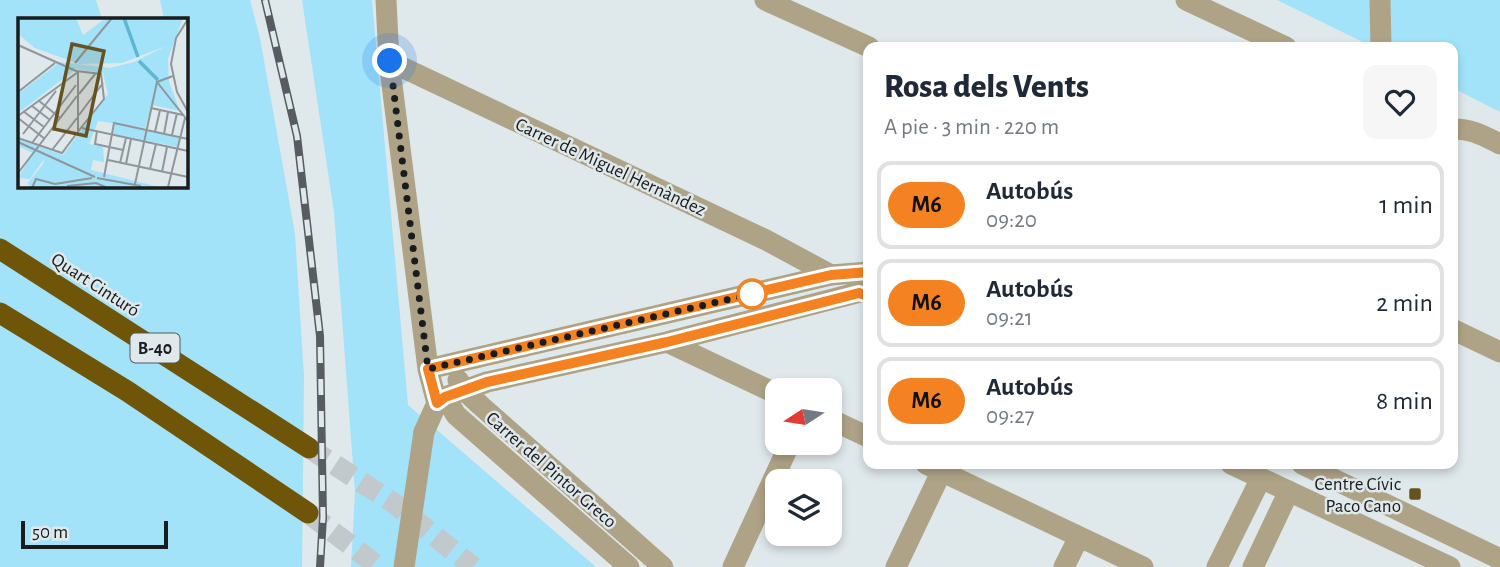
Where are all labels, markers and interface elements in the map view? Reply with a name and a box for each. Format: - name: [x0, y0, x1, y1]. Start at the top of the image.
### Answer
- inset map: [18, 18, 187, 187]
- your location: [372, 43, 407, 78]
- button: heart: [1363, 65, 1437, 139]
- text: Rosa dels Vents: [884, 71, 1089, 104]
- street label: Carrer de Miguel Hernàndez: [512, 115, 709, 220]
- text: A pie · 3 min · 220 m: [884, 116, 1059, 139]
- text: Autobús: [986, 178, 1073, 204]
- text: 1 min: [1379, 192, 1433, 218]
- text: M6: [911, 193, 942, 217]
- text: 09:20: [986, 209, 1037, 232]
- street label: Quart Cinturó: [48, 250, 143, 321]
- text: Autobús: [986, 276, 1073, 302]
- unlabelled marker: [737, 279, 767, 309]
- text: 2 min: [1376, 290, 1433, 316]
- text: M6: [911, 291, 942, 315]
- text: 09:21: [986, 307, 1033, 330]
- road number: B-40: [130, 334, 180, 362]
- text: Autobús: [986, 374, 1073, 400]
- north arrow: [765, 378, 842, 455]
- map controls: [765, 378, 842, 546]
- text: 8 min: [1376, 388, 1433, 414]
- text: M6: [911, 389, 942, 413]
- text: 09:27: [986, 405, 1034, 428]
- street label: Carrer del Pintor Greco: [482, 408, 620, 532]
- button: layers: [765, 469, 842, 546]
- place label: Centre Cívic Paco Cano: [1314, 475, 1401, 516]
- marker: Centre Cívic Paco Cano: [1407, 486, 1423, 502]
- scale bar: [21, 518, 168, 550]
- text: 50 m: [32, 523, 68, 542]

